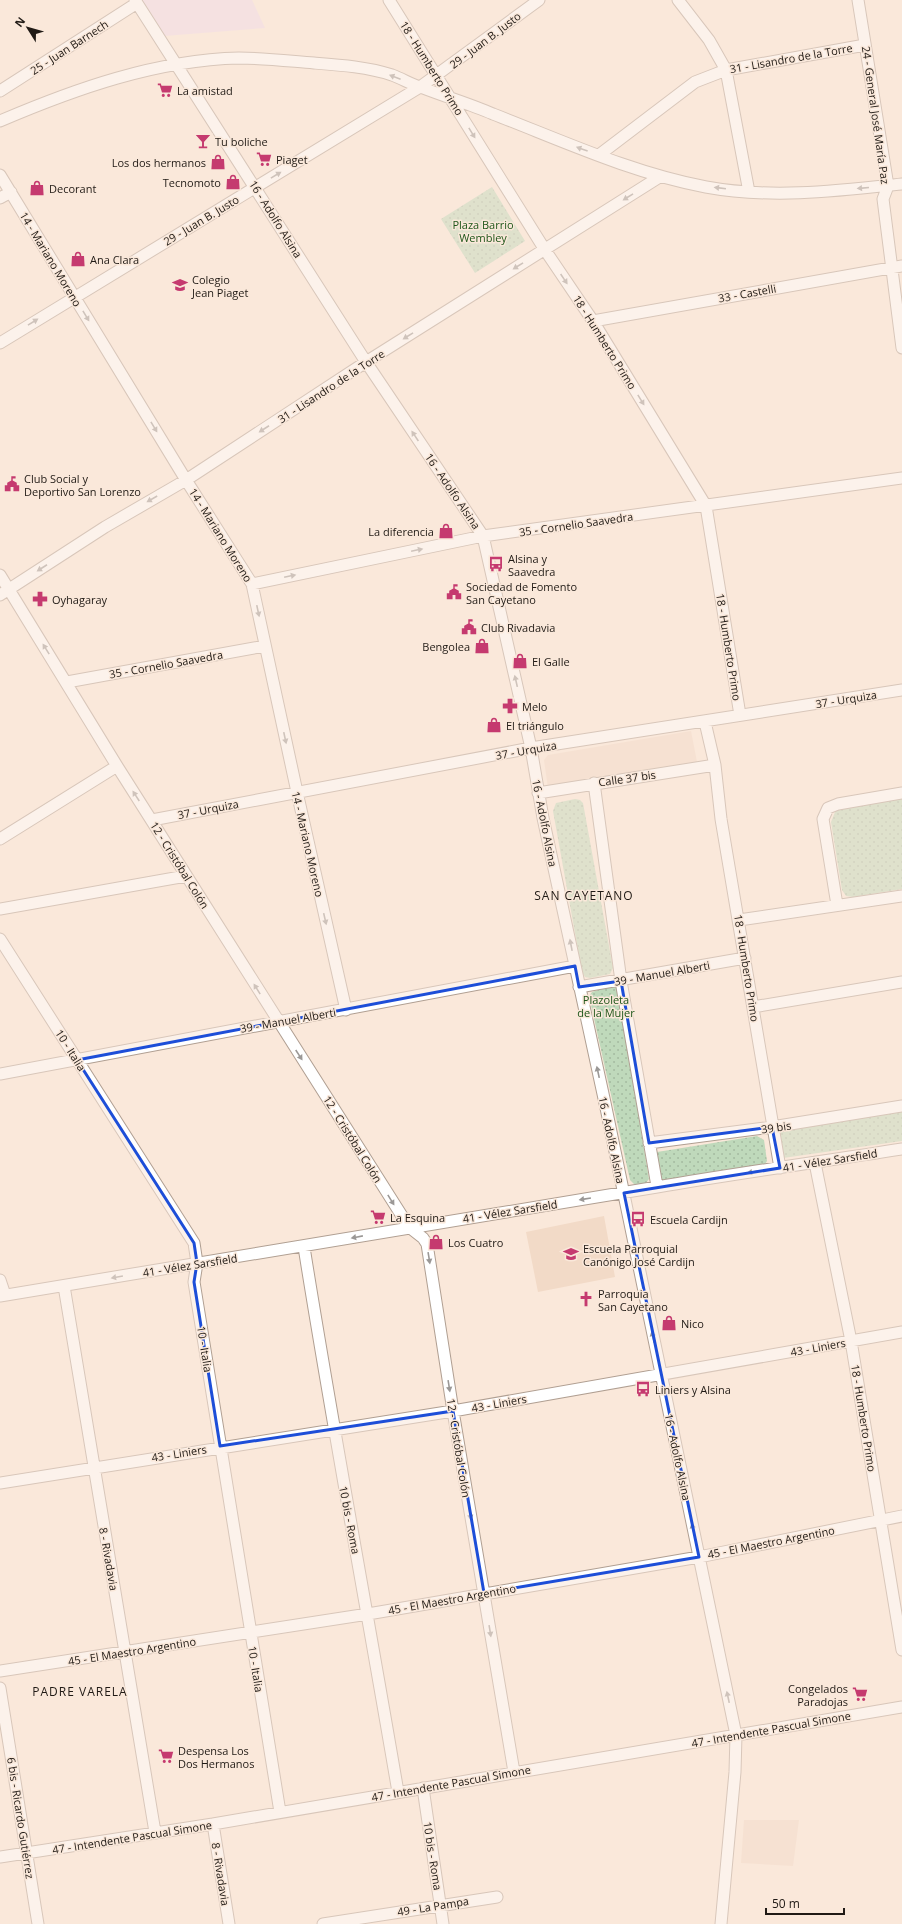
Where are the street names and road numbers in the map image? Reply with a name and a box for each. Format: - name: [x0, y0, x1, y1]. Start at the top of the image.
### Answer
- street label: 29 - Juan B. Justo: [446, 8, 524, 72]
- street label: 25 - Juan Barnech: [27, 16, 111, 78]
- street label: 18 - Humberto Primo: [397, 18, 467, 118]
- street label: 31 - Lisandro de la Torre: [728, 40, 854, 76]
- street label: 24 - General José María Paz: [859, 45, 893, 185]
- street label: 16 - Adolfo Alsina: [246, 177, 306, 261]
- street label: 29 - Juan B. Justo: [160, 191, 242, 248]
- street label: 14 - Mariano Moreno: [17, 209, 85, 309]
- street label: 33 - Castelli: [717, 281, 777, 305]
- street label: 18 - Humberto Primo: [570, 292, 640, 392]
- street label: 31 - Lisandro de la Torre: [275, 346, 387, 426]
- street label: 16 - Adolfo Alsina: [422, 450, 484, 532]
- street label: 14 - Mariano Moreno: [186, 485, 256, 585]
- street label: 35 - Cornelio Saavedra: [518, 509, 634, 539]
- street label: 18 - Humberto Primo: [713, 592, 745, 702]
- street label: 35 - Cornelio Saavedra: [108, 647, 224, 681]
- street label: 37 - Urquiza: [814, 687, 878, 711]
- street label: 37 - Urquiza: [494, 737, 558, 763]
- street label: Calle 37 bis: [597, 767, 657, 789]
- street label: 16 - Adolfo Alsina: [529, 778, 561, 868]
- street label: 14 - Mariano Moreno: [289, 790, 328, 899]
- street label: 37 - Urquiza: [176, 796, 240, 822]
- street label: 12 - Cristóbal Colón: [147, 819, 213, 911]
- street label: 18 - Humberto Primo: [731, 913, 763, 1023]
- street label: 39 - Manuel Alberti: [613, 957, 711, 989]
- street label: 39 - Manuel Alberti: [239, 1004, 337, 1036]
- street label: 10 - Italia: [52, 1026, 90, 1074]
- street label: 12 - Cristóbal Colón: [320, 1093, 386, 1185]
- street label: 16 - Adolfo Alsina: [595, 1095, 629, 1185]
- street label: 39 bis: [760, 1117, 792, 1137]
- street label: 41 - Vélez Sarsfield: [782, 1145, 878, 1175]
- street label: 41 - Vélez Sarsfield: [462, 1196, 558, 1226]
- street label: 41 - Vélez Sarsfield: [142, 1250, 238, 1280]
- street label: 10 - Italia: [194, 1325, 216, 1373]
- street label: 43 - Liniers: [789, 1335, 847, 1359]
- street label: 18 - Humberto Primo: [848, 1363, 880, 1473]
- street label: 43 - Liniers: [470, 1391, 528, 1415]
- street label: 12 - Cristóbal Colón: [444, 1397, 474, 1499]
- street label: 16 - Adolfo Alsina: [661, 1412, 695, 1502]
- street label: 43 - Liniers: [150, 1441, 208, 1465]
- street label: 10 bis - Roma: [336, 1485, 364, 1555]
- street label: 45 - El Maestro Argentino: [706, 1522, 836, 1562]
- street label: 8 - Rivadavia: [96, 1526, 122, 1592]
- street label: 45 - El Maestro Argentino: [387, 1580, 517, 1618]
- street label: 45 - El Maestro Argentino: [67, 1633, 197, 1669]
- street label: 10 - Italia: [245, 1645, 267, 1693]
- street label: 47 - Intendente Pascual Simone: [690, 1708, 852, 1750]
- street label: 6 bis - Ricardo Gutiérrez: [4, 1756, 38, 1880]
- street label: 47 - Intendente Pascual Simone: [370, 1762, 532, 1804]
- street label: 47 - Intendente Pascual Simone: [51, 1817, 213, 1857]
- street label: 10 bis - Roma: [420, 1821, 446, 1891]
- street label: 8 - Rivadavia: [209, 1841, 233, 1907]
- street label: 49 - La Pampa: [396, 1893, 470, 1919]

